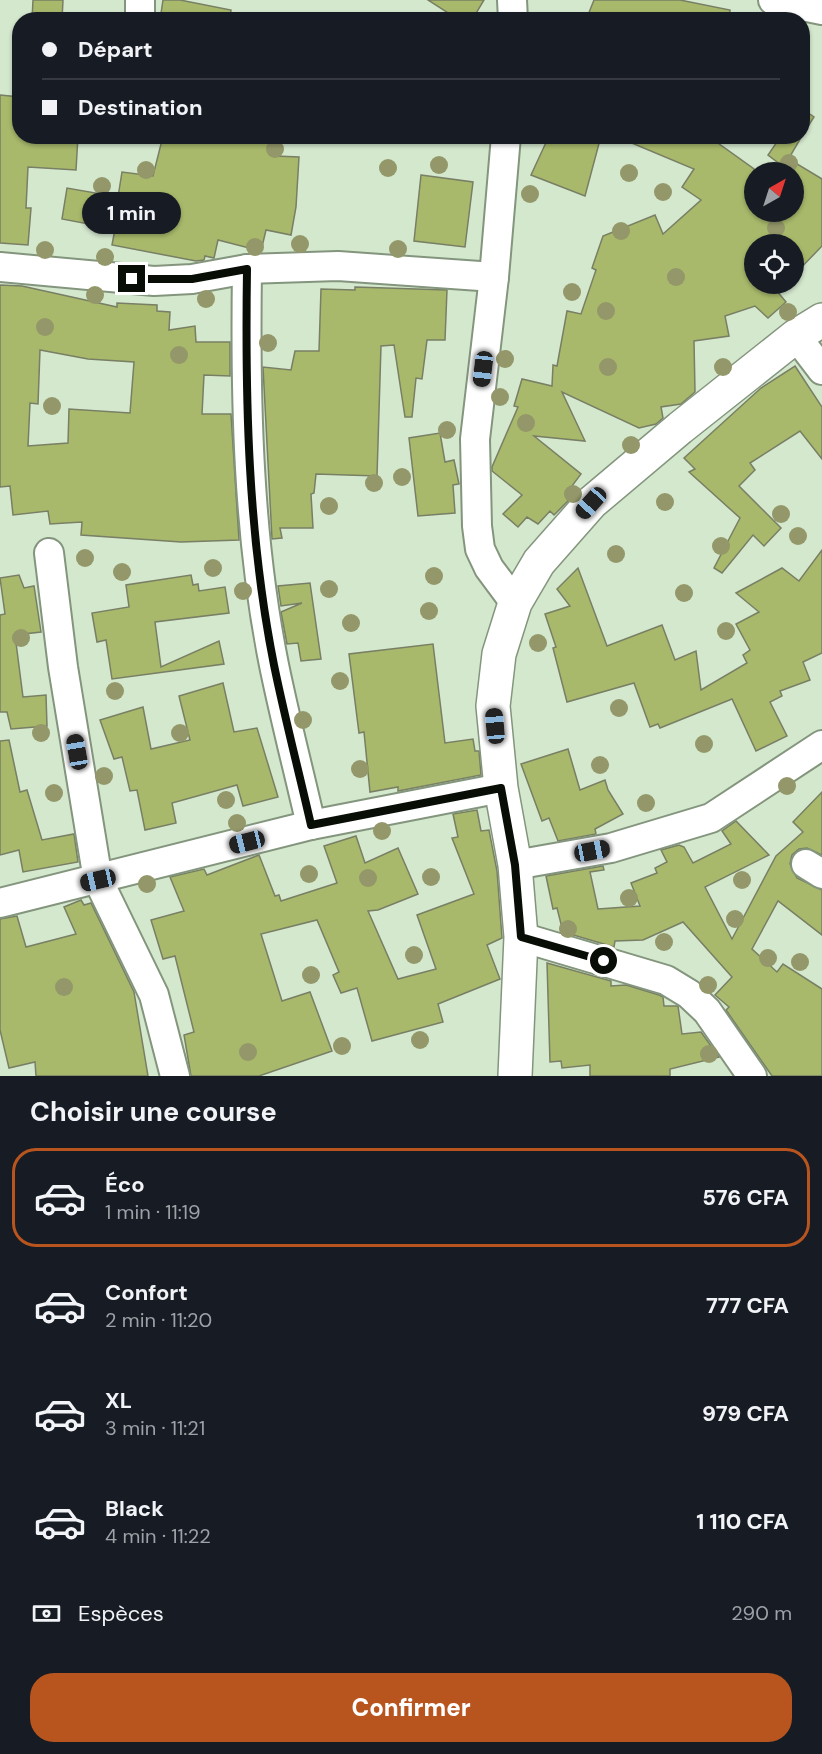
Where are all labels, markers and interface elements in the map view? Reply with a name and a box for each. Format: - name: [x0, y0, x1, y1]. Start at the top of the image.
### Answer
- text: Départ: [78, 35, 153, 64]
- text: Destination: [78, 93, 203, 122]
- north arrow: [744, 162, 804, 222]
- map controls: [744, 162, 804, 294]
- callout: 1 min: [82, 192, 182, 234]
- text: 1 min: [107, 200, 156, 226]
- button: locate: [744, 234, 804, 294]
- route end: [118, 265, 145, 292]
- car: [472, 350, 494, 388]
- car: [572, 484, 610, 522]
- car: [484, 707, 506, 745]
- car: [65, 733, 89, 771]
- car: [227, 829, 267, 855]
- car: [573, 839, 611, 863]
- car: [78, 867, 118, 893]
- route start: [590, 947, 617, 974]
- text: Choisir une course: [30, 1094, 277, 1129]
- text: Éco: [105, 1170, 145, 1199]
- icon: car: [33, 1171, 87, 1225]
- text: 576 CFA: [702, 1183, 789, 1212]
- text: 1 min · 11:19: [105, 1199, 201, 1225]
- text: Confort: [105, 1278, 188, 1307]
- icon: car: [33, 1279, 87, 1333]
- text: 777 CFA: [706, 1291, 789, 1320]
- text: 2 min · 11:20: [105, 1307, 212, 1333]
- text: XL: [105, 1386, 132, 1415]
- icon: car: [33, 1387, 87, 1441]
- text: 979 CFA: [702, 1399, 789, 1428]
- text: 3 min · 11:21: [105, 1415, 205, 1441]
- text: Black: [105, 1494, 164, 1523]
- icon: car: [33, 1495, 87, 1549]
- text: 1 110 CFA: [696, 1507, 789, 1536]
- text: 4 min · 11:22: [105, 1523, 211, 1549]
- icon: cash: [30, 1597, 63, 1630]
- text: Espèces: [78, 1599, 164, 1628]
- text: 290 m: [731, 1600, 792, 1626]
- button: Confirmer: [30, 1673, 792, 1742]

